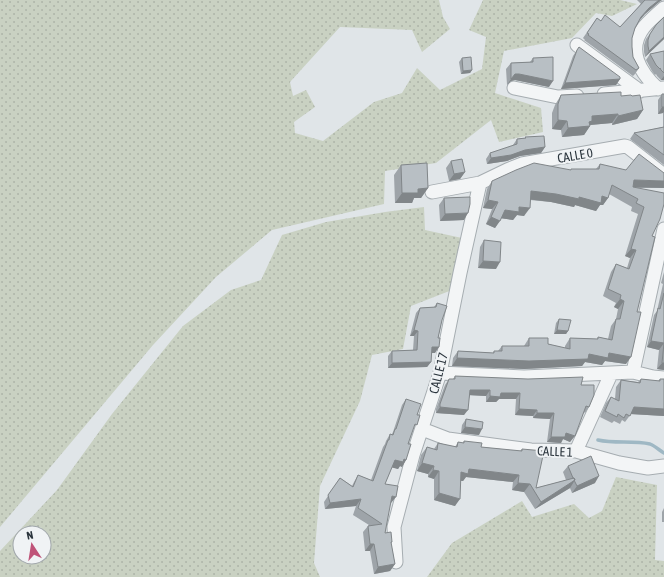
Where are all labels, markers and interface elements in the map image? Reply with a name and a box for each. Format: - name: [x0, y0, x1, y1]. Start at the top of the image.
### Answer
- street label: CALLE 0: [556, 145, 594, 166]
- street label: CALLE 17: [426, 351, 451, 395]
- street label: CALLE 1: [537, 443, 573, 460]
- north arrow: [12, 525, 52, 565]
- text: N: [25, 529, 34, 542]

